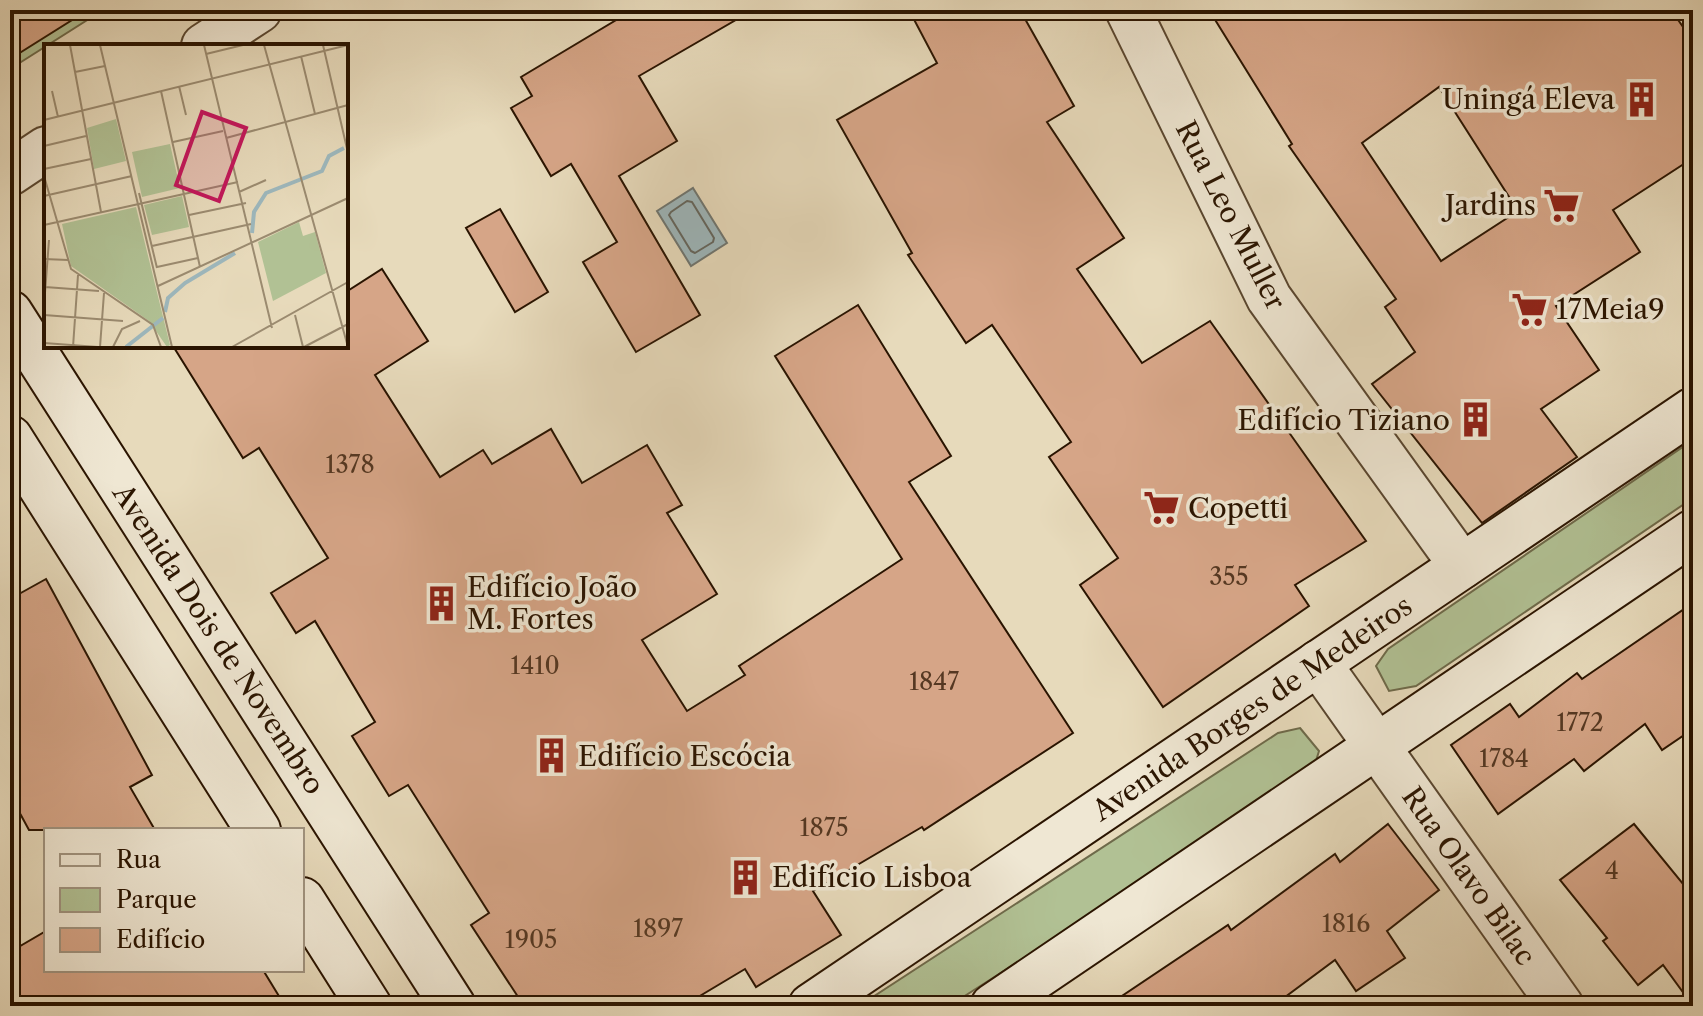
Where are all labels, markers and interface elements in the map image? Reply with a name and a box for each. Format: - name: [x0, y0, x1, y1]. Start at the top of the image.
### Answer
- inset map: [44, 44, 348, 348]
- building icon: Uningá Eleva: [1622, 80, 1660, 118]
- place label: Uningá Eleva: [1442, 82, 1615, 116]
- street label: Rua Leo Muller: [1169, 115, 1293, 315]
- supermarket icon: Jardins: [1543, 186, 1581, 224]
- place label: Jardins: [1441, 188, 1536, 222]
- supermarket icon: 17Meia9: [1511, 290, 1549, 328]
- place label: 17Meia9: [1556, 292, 1665, 326]
- building icon: Edifício Tiziano: [1457, 401, 1495, 439]
- place label: Edifício Tiziano: [1238, 403, 1450, 437]
- house number: 1378: [325, 450, 375, 479]
- street label: Avenida Dois de Novembro: [105, 477, 332, 800]
- supermarket icon: Copetti: [1143, 489, 1181, 527]
- place label: Copetti: [1188, 491, 1288, 525]
- house number: 355: [1209, 562, 1249, 591]
- place label: Edifício João M. Fortes: [467, 570, 637, 636]
- building icon: Edifício João M. Fortes: [422, 584, 460, 622]
- street label: Avenida Borges de Medeiros: [1085, 588, 1418, 828]
- house number: 1410: [510, 651, 560, 680]
- house number: 1847: [909, 667, 959, 696]
- house number: 1772: [1556, 708, 1604, 737]
- building icon: Edifício Escócia: [533, 737, 571, 775]
- place label: Edifício Escócia: [578, 739, 791, 773]
- house number: 1784: [1479, 744, 1529, 773]
- street label: Rua Olavo Bilac: [1395, 780, 1543, 972]
- house number: 1875: [799, 813, 849, 842]
- legend: [44, 828, 304, 972]
- text: Rua: [116, 845, 161, 874]
- house number: 4: [1605, 856, 1619, 885]
- building icon: Edifício Lisboa: [727, 858, 765, 896]
- place label: Edifício Lisboa: [772, 860, 972, 894]
- text: Parque: [116, 885, 197, 914]
- house number: 1816: [1322, 909, 1370, 938]
- house number: 1897: [633, 914, 683, 943]
- text: Edifício: [116, 925, 205, 954]
- house number: 1905: [505, 925, 557, 954]

